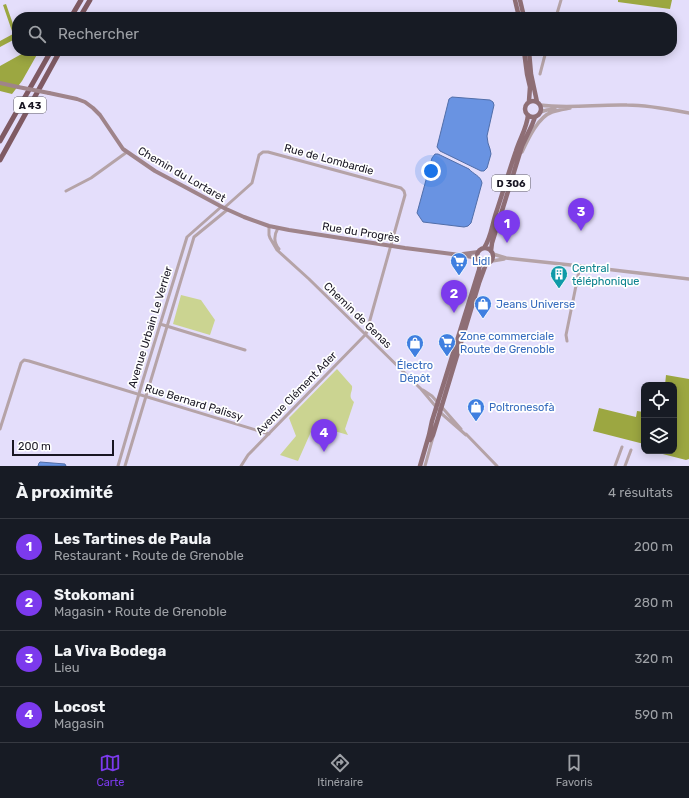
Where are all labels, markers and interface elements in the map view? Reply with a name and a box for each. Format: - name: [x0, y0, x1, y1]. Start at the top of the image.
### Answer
- search box: [12, 12, 677, 56]
- icon: search: [26, 23, 48, 45]
- text: Rechercher: [58, 25, 139, 43]
- road number: A 43: [14, 97, 46, 113]
- street label: Rue de Lombardie: [283, 141, 375, 178]
- street label: Chemin du Lortaret: [136, 144, 229, 205]
- your location: [421, 161, 441, 181]
- road number: D 306: [492, 175, 530, 191]
- pin: 3: [568, 198, 594, 231]
- pin: 1: [494, 210, 520, 243]
- street label: Rue du Progrès: [321, 220, 401, 245]
- supermarket icon: Lidl: [449, 251, 469, 276]
- place label: Lidl: [472, 255, 490, 268]
- place label: Central téléphonique: [572, 262, 640, 288]
- street label: Avenue Urbain Le Verrier: [126, 264, 175, 390]
- building icon: Central téléphonique: [549, 264, 569, 289]
- street label: Chemin de Genas: [321, 280, 395, 351]
- pin: 2: [441, 280, 467, 313]
- shop icon: Jeans Universe: [473, 294, 493, 319]
- place label: Jeans Universe: [496, 298, 575, 311]
- place label: Zone commerciale Route de Grenoble: [460, 330, 555, 356]
- supermarket icon: Zone commerciale Route de Grenoble: [437, 332, 457, 357]
- shop icon: Électro Dépôt: [405, 333, 425, 358]
- street label: Avenue Clément Ader: [253, 348, 340, 438]
- place label: Électro Dépôt: [397, 359, 433, 385]
- street label: Rue Bernard Palissy: [143, 381, 244, 424]
- map controls: [641, 382, 677, 454]
- button: locate: [641, 382, 677, 418]
- shop icon: Poltronesofà: [466, 397, 486, 422]
- place label: Poltronesofà: [489, 401, 555, 414]
- button: layers: [641, 418, 677, 454]
- pin: 4: [311, 419, 337, 452]
- scale bar: [12, 438, 114, 457]
- text: 200 m: [18, 440, 51, 453]
- text: À proximité: [16, 482, 113, 502]
- text: 4 résultats: [608, 485, 673, 500]
- text: Les Tartines de Paula: [54, 530, 211, 548]
- text: 1: [26, 539, 32, 554]
- text: 200 m: [634, 539, 673, 554]
- text: Restaurant · Route de Grenoble: [54, 548, 244, 563]
- text: Stokomani: [54, 586, 134, 604]
- text: 2: [25, 595, 33, 610]
- text: 280 m: [634, 595, 673, 610]
- text: Magasin · Route de Grenoble: [54, 604, 227, 619]
- text: La Viva Bodega: [54, 642, 166, 660]
- text: 3: [25, 651, 33, 666]
- text: 320 m: [635, 651, 673, 666]
- text: Lieu: [54, 660, 80, 675]
- text: Locost: [54, 698, 105, 716]
- text: 4: [25, 707, 33, 722]
- text: 590 m: [635, 707, 673, 722]
- text: Magasin: [54, 716, 104, 731]
- tab: Carte: [96, 752, 124, 789]
- tab: Itinéraire: [317, 752, 363, 789]
- tab: Favoris: [556, 752, 593, 789]

